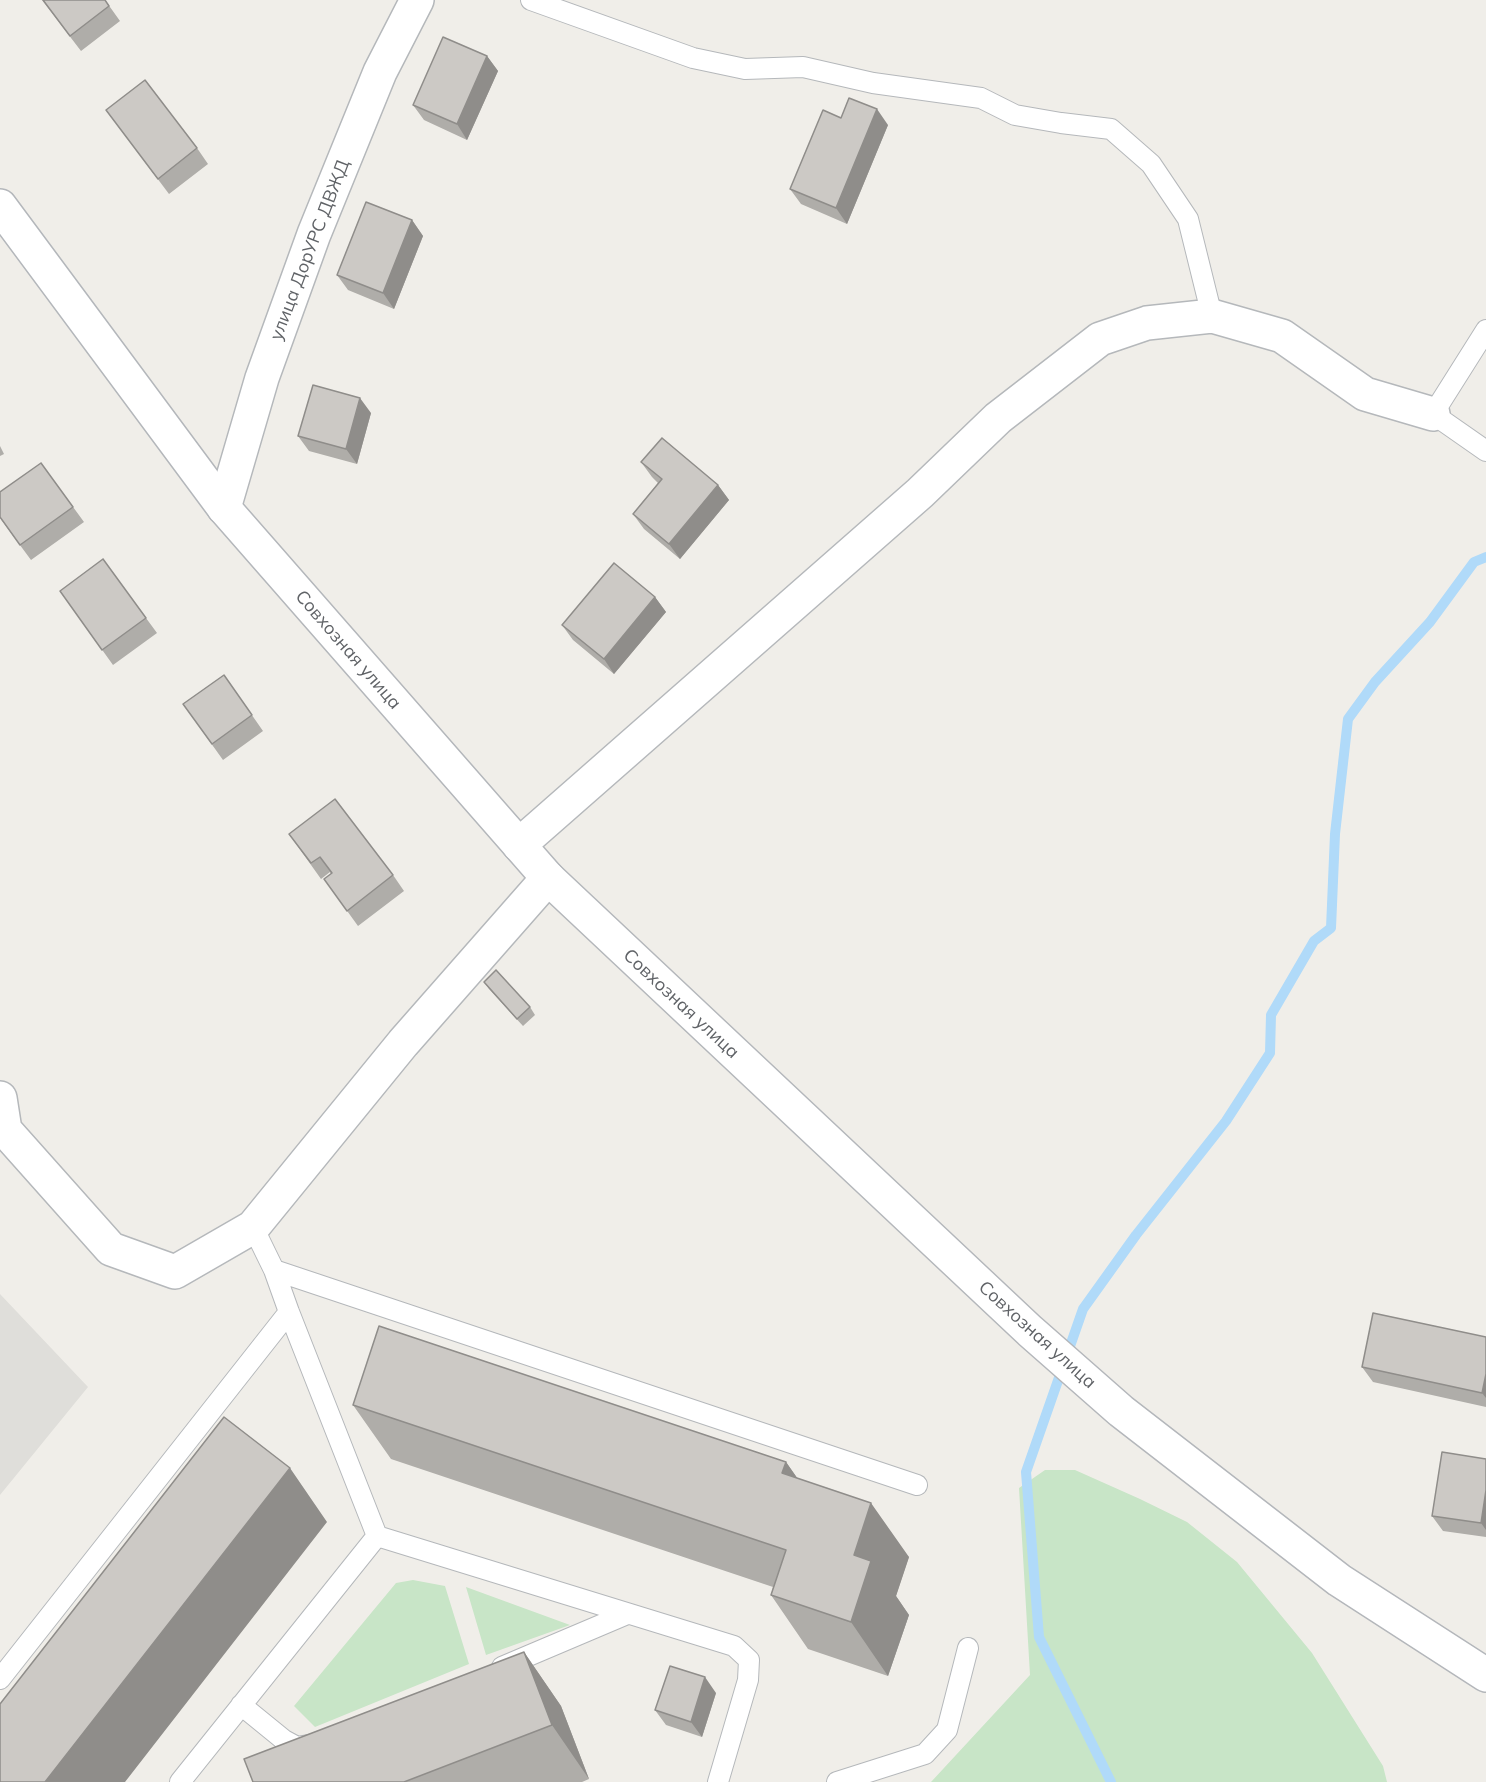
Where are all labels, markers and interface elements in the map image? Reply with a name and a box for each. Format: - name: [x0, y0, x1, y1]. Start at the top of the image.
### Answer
- street label: улица ДорУРС ДВЖД: [266, 157, 354, 343]
- street label: Совхозная улица: [290, 586, 406, 714]
- street label: Совхозная улица: [619, 945, 743, 1063]
- street label: Совхозная улица: [974, 1277, 1100, 1393]

